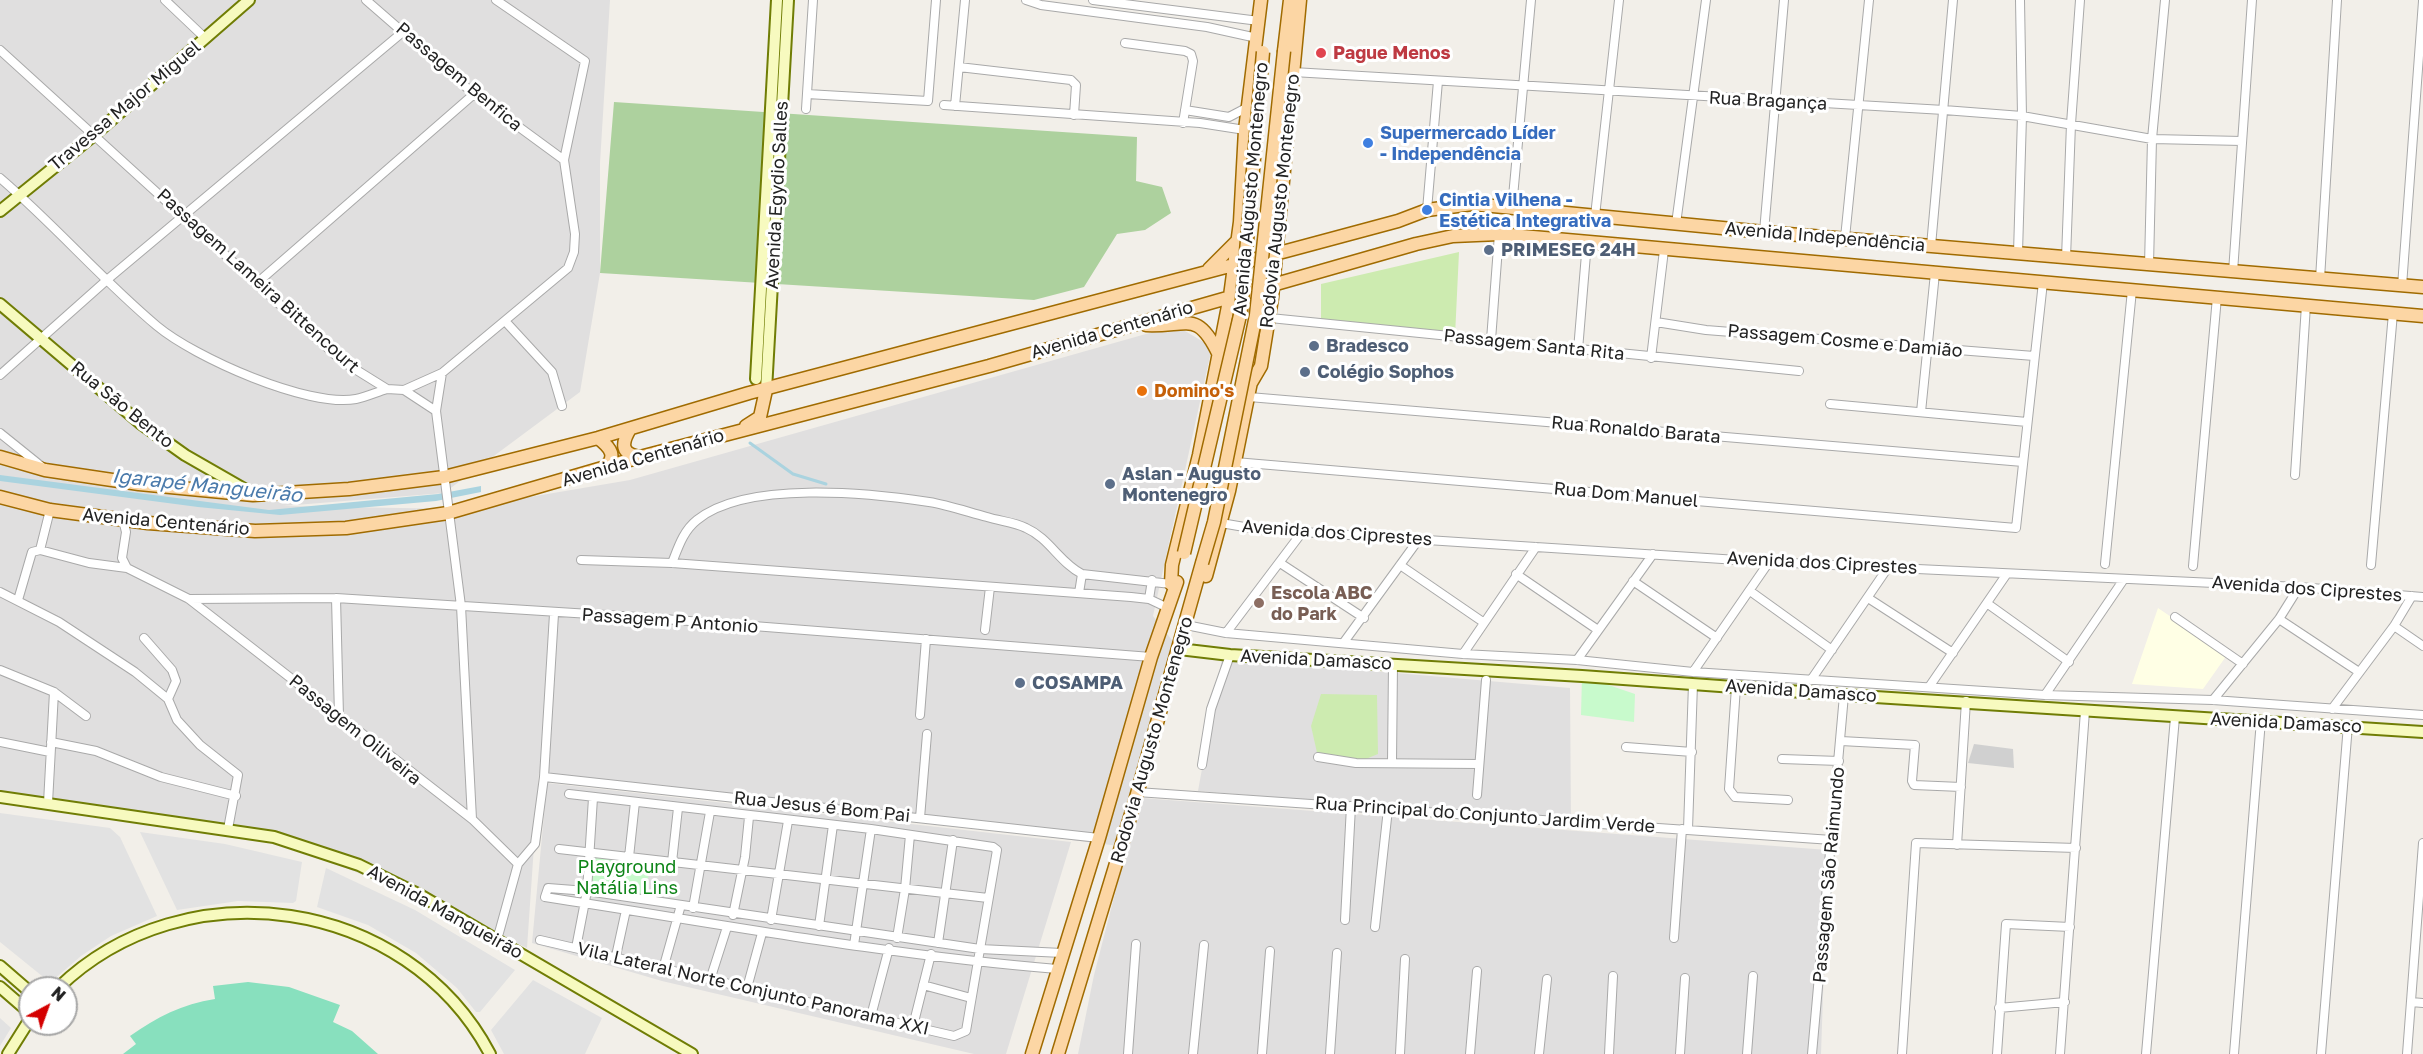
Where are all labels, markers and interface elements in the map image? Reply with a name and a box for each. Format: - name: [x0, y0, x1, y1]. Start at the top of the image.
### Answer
- street label: Passagem Benfica: [392, 18, 526, 136]
- street label: Travessa Major Miguel: [45, 36, 205, 176]
- place label: Pague Menos: [1333, 42, 1451, 64]
- marker: Pague Menos: [1314, 46, 1328, 60]
- street label: Avenida Augusto Montenegro: [1229, 61, 1273, 317]
- street label: Rodovia Augusto Montenegro: [1256, 73, 1304, 329]
- street label: Rua Bragança: [1708, 87, 1828, 115]
- street label: Avenida Egydio Salles: [761, 100, 793, 290]
- place label: Supermercado Líder - Independência: [1380, 122, 1556, 164]
- marker: Supermercado Líder - Independência: [1361, 136, 1375, 150]
- street label: Passagem Lameira Bittencourt: [152, 184, 364, 378]
- place label: Cintia Vilhena - Estética Integrativa: [1439, 189, 1611, 232]
- marker: Cintia Vilhena - Estética Integrativa: [1420, 203, 1434, 217]
- street label: Avenida Independência: [1724, 217, 1926, 257]
- place label: PRIMESEG 24H: [1501, 239, 1636, 261]
- marker: PRIMESEG 24H: [1482, 243, 1496, 257]
- street label: Avenida Centenário: [1028, 296, 1196, 364]
- street label: Passagem Cosme e Damião: [1727, 320, 1963, 362]
- street label: Passagem Santa Rita: [1442, 325, 1626, 365]
- place label: Bradesco: [1326, 335, 1409, 357]
- marker: Bradesco: [1307, 339, 1321, 353]
- street label: Rua São Bento: [66, 357, 178, 453]
- place label: Colégio Sophos: [1317, 361, 1454, 383]
- marker: Colégio Sophos: [1298, 365, 1312, 379]
- place label: Domino's: [1154, 380, 1234, 402]
- marker: Domino's: [1135, 384, 1149, 398]
- street label: Rua Ronaldo Barata: [1550, 412, 1722, 448]
- street label: Avenida Centenário: [559, 424, 727, 492]
- place label: Aslan - Augusto Montenegro: [1122, 463, 1261, 506]
- water label: Igarapé Mangueirão: [111, 464, 303, 508]
- marker: Aslan - Augusto Montenegro: [1103, 477, 1117, 491]
- street label: Rua Dom Manuel: [1553, 478, 1699, 512]
- street label: Avenida Centenário: [81, 504, 251, 540]
- street label: Avenida dos Ciprestes: [1241, 516, 1433, 550]
- street label: Avenida dos Ciprestes: [1726, 547, 1918, 579]
- street label: Avenida dos Ciprestes: [2211, 572, 2403, 606]
- place label: Escola ABC do Park: [1271, 582, 1373, 624]
- marker: Escola ABC do Park: [1252, 596, 1266, 610]
- street label: Passagem P Antonio: [581, 604, 759, 638]
- street label: Rodovia Augusto Montenegro: [1106, 614, 1198, 866]
- street label: Avenida Damasco: [1240, 645, 1392, 675]
- street label: Passagem Oiliveira: [285, 670, 425, 790]
- place label: COSAMPA: [1032, 672, 1123, 694]
- street label: Avenida Damasco: [1725, 675, 1877, 707]
- marker: COSAMPA: [1013, 676, 1027, 690]
- street label: Avenida Damasco: [2210, 708, 2362, 738]
- street label: Passagem São Raimundo: [1809, 766, 1849, 984]
- street label: Rua Jesus é Bom Pai: [733, 787, 911, 827]
- street label: Rua Principal do Conjunto Jardim Verde: [1314, 792, 1656, 838]
- park label: Playground Natália Lins: [576, 856, 678, 898]
- street label: Avenida Mangueirão: [363, 860, 527, 964]
- street label: Vila Lateral Norte Conjunto Panorama XXI: [575, 938, 931, 1040]
- north arrow: [18, 976, 78, 1036]
- text: N: [47, 982, 70, 1005]

